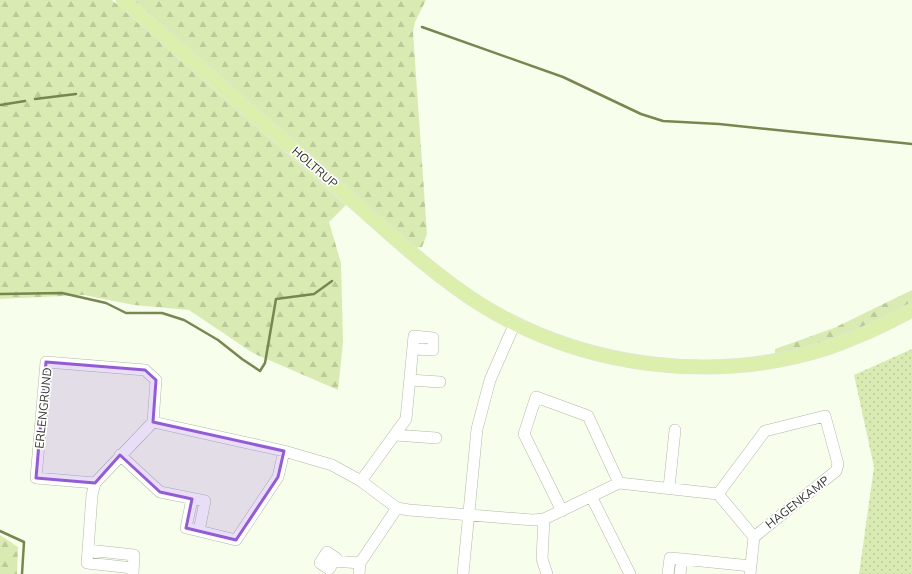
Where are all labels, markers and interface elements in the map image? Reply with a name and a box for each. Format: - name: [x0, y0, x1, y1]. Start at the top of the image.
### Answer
- street label: HOLTRUP: [289, 143, 341, 191]
- street label: ERLENGRUND: [31, 367, 55, 449]
- street label: HAGENKAMP: [762, 472, 832, 532]

